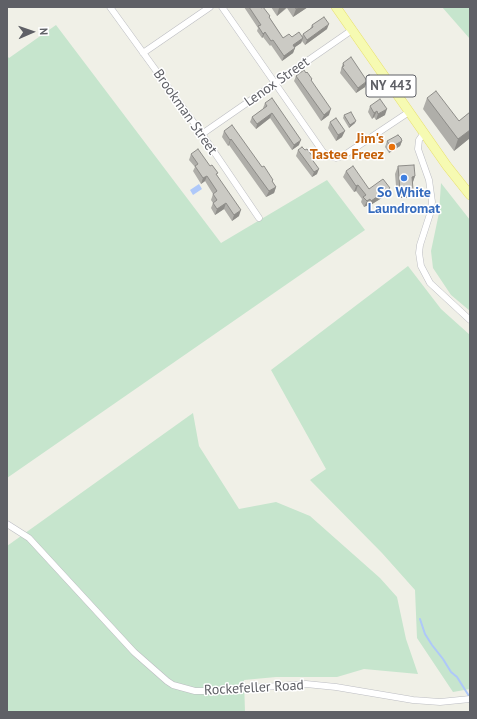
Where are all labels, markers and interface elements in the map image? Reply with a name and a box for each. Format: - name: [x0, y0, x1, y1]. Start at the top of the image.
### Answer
- north arrow: [12, 12, 52, 52]
- text: N: [37, 28, 51, 35]
- street label: Lenox Street: [241, 54, 313, 110]
- street label: Brookman Street: [149, 66, 221, 158]
- road number: NY 443: [366, 75, 416, 97]
- place label: Jim's Tastee Freez: [310, 131, 384, 164]
- marker: Jim's Tastee Freez: [387, 142, 397, 152]
- marker: So White Laundromat: [399, 173, 409, 183]
- place label: So White Laundromat: [368, 185, 440, 218]
- street label: Rockefeller Road: [204, 677, 304, 699]

